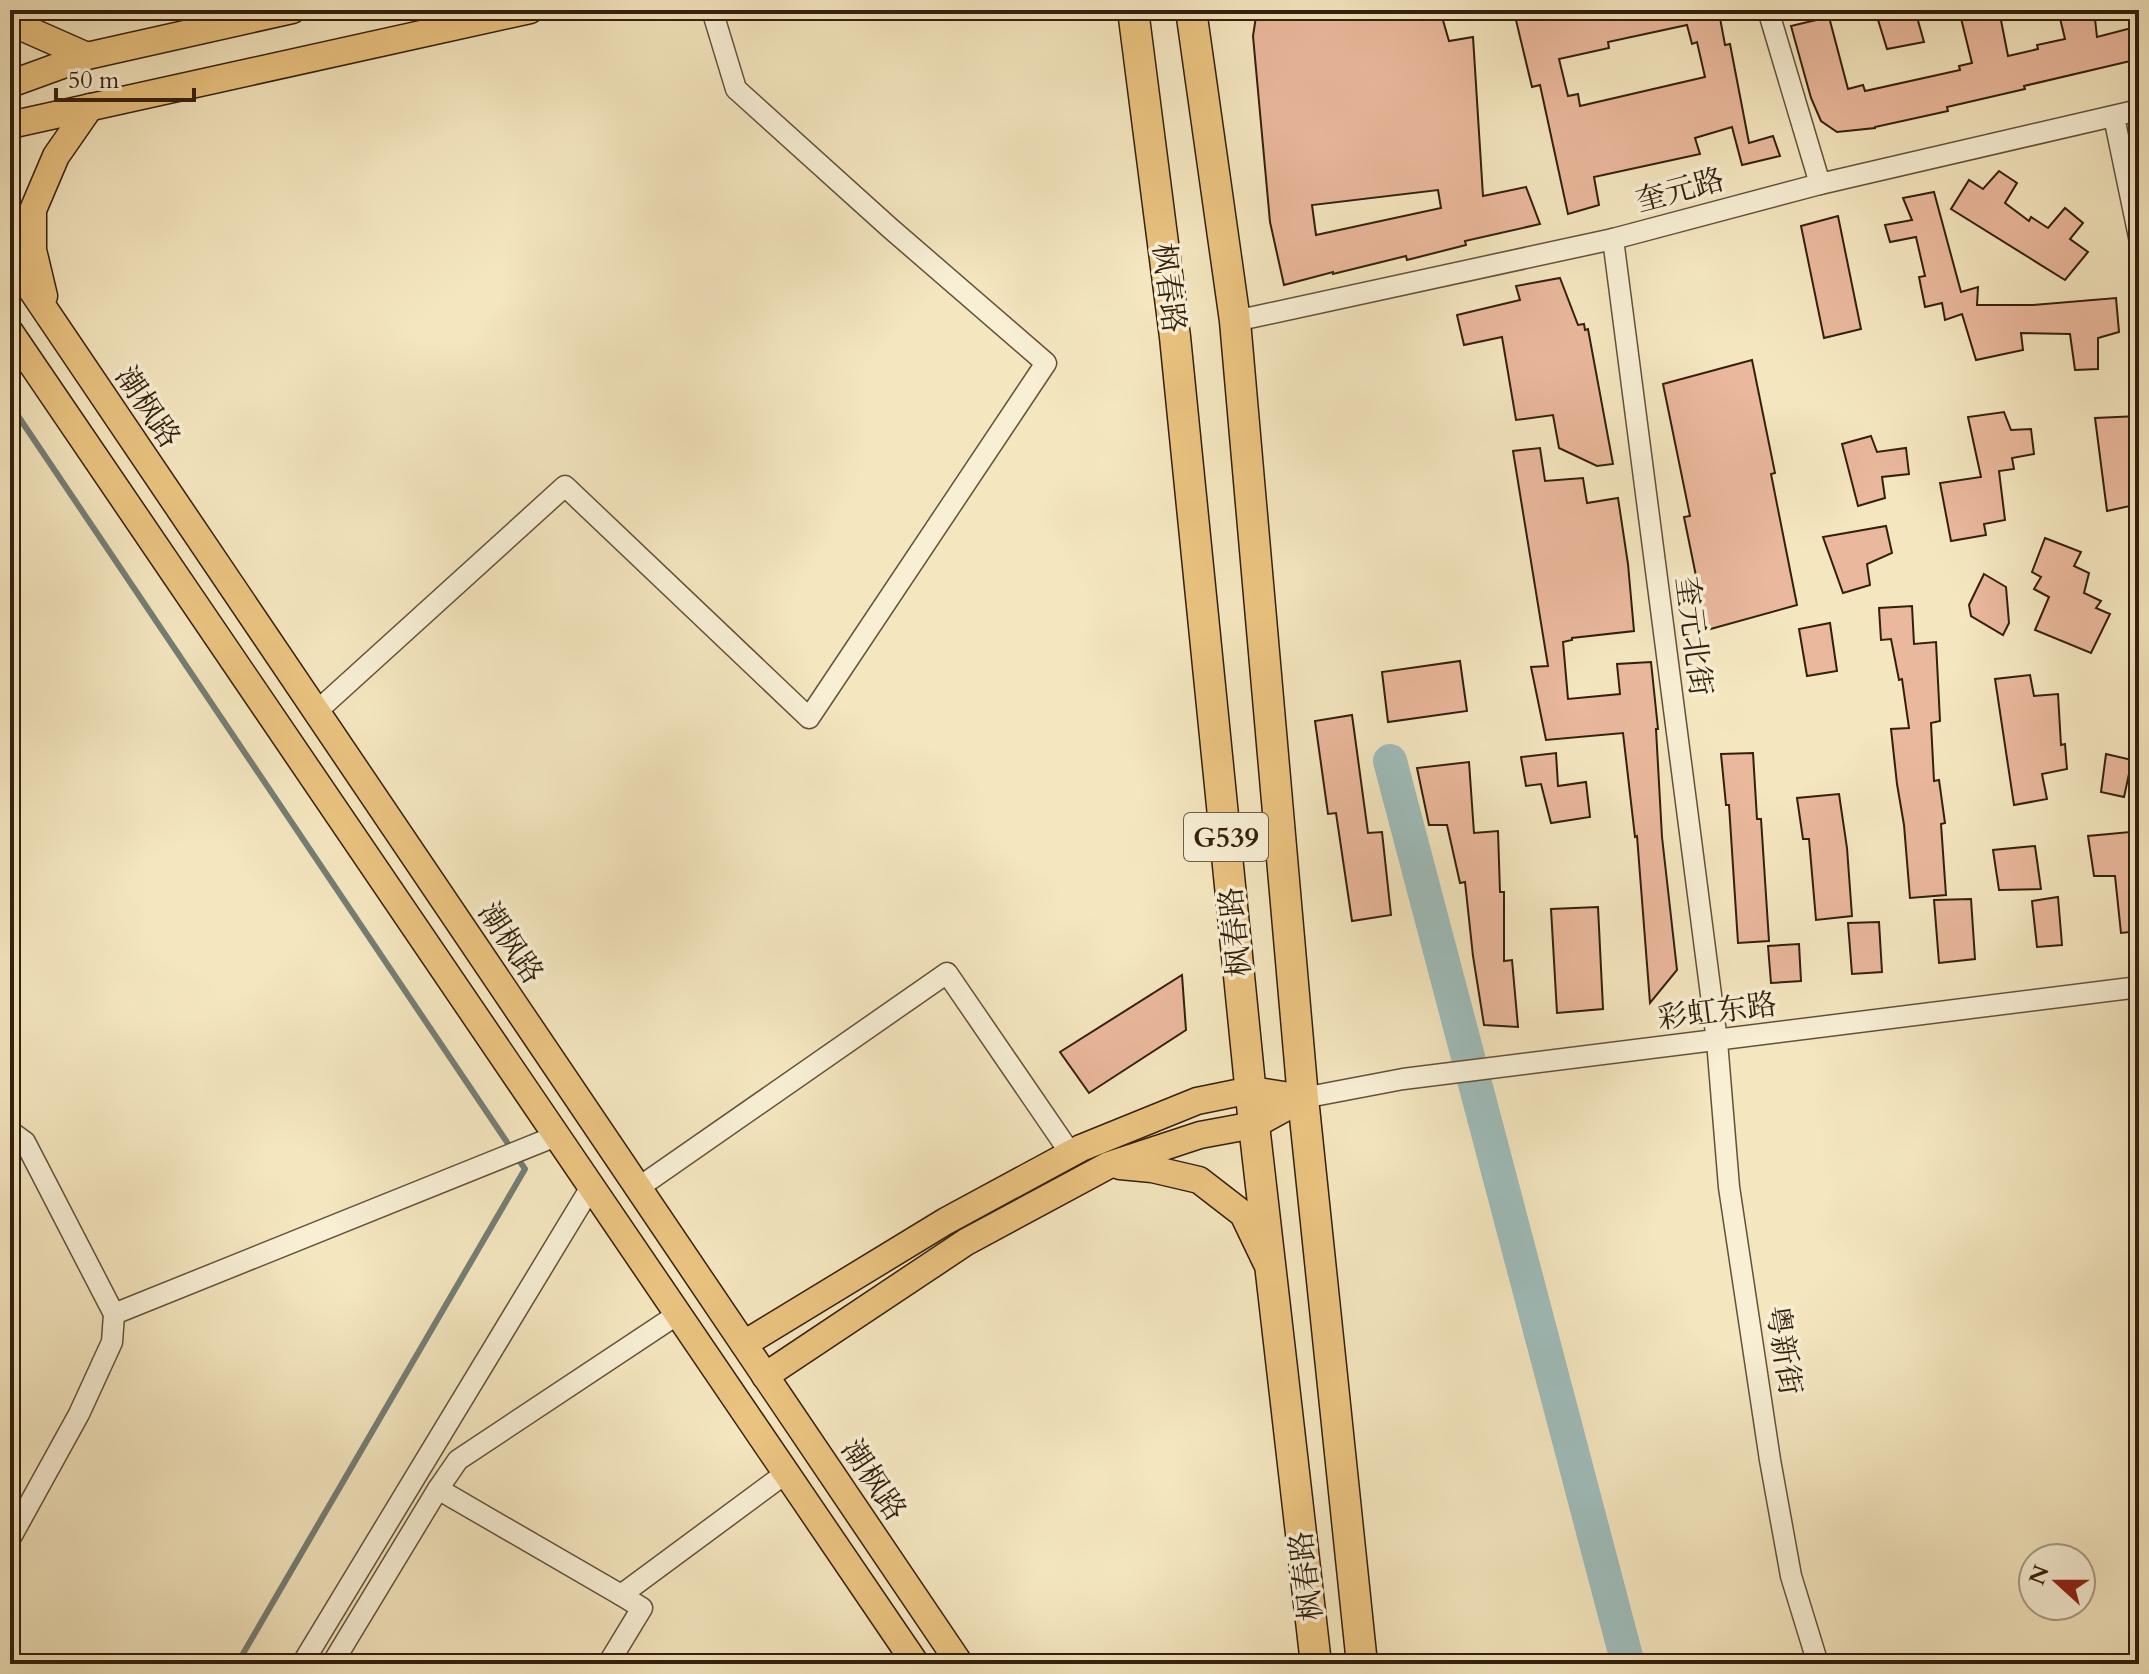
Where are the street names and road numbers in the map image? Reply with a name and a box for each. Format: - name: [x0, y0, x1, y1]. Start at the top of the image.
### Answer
- street label: 奎元路: [1631, 159, 1729, 222]
- street label: 枫春路: [1143, 241, 1194, 335]
- street label: 潮枫路: [105, 359, 190, 456]
- street label: 奎元北街: [1666, 574, 1721, 698]
- road number: G539: [1184, 813, 1268, 861]
- street label: 枫春路: [1210, 885, 1261, 979]
- street label: 潮枫路: [468, 895, 553, 992]
- street label: 彩虹东路: [1655, 984, 1779, 1039]
- street label: 粤新街: [1756, 1302, 1811, 1398]
- street label: 潮枫路: [831, 1432, 916, 1529]
- street label: 枫春路: [1281, 1529, 1332, 1623]

